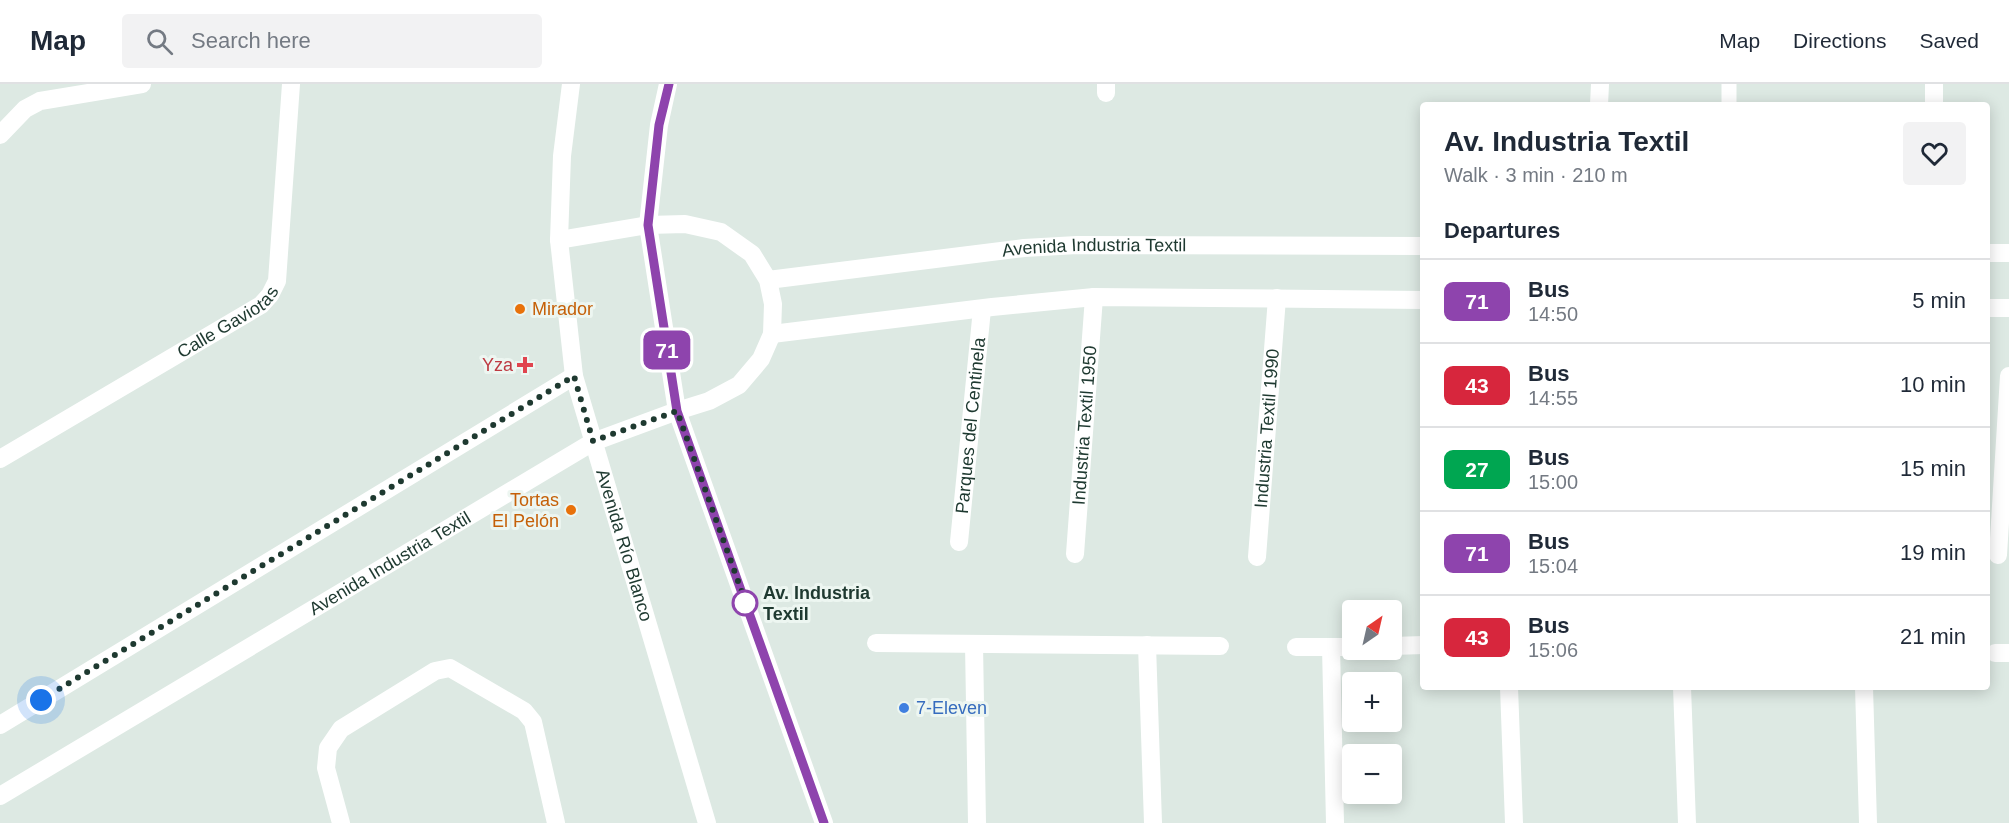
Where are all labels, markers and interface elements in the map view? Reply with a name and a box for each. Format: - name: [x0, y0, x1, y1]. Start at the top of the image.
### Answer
- search box: [122, 14, 542, 68]
- text: Map: [30, 25, 86, 56]
- icon: search: [143, 25, 176, 58]
- text: Search here: [191, 28, 311, 53]
- text: Map: [1719, 29, 1760, 52]
- text: Directions: [1793, 29, 1886, 52]
- text: Saved: [1919, 29, 1979, 52]
- button: heart: [1903, 122, 1966, 185]
- text: Av. Industria Textil: [1444, 126, 1689, 157]
- text: Walk · 3 min · 210 m: [1444, 164, 1628, 186]
- text: Departures: [1444, 218, 1560, 243]
- street label: Avenida Industria Textil: [1001, 235, 1186, 261]
- text: Bus: [1528, 277, 1570, 302]
- street label: Calle Gaviotas: [174, 283, 283, 362]
- text: 5 min: [1912, 288, 1966, 313]
- text: 71: [1465, 290, 1489, 313]
- place label: Mirador: [532, 299, 593, 319]
- marker: Mirador: [513, 302, 527, 316]
- text: 14:50: [1528, 303, 1578, 325]
- line badge: 71: [640, 330, 694, 370]
- street label: Parques del Centinela: [952, 335, 989, 515]
- text: 71: [655, 339, 679, 362]
- street label: Industria Textil 1950: [1069, 345, 1100, 506]
- street label: Industria Textil 1990: [1251, 348, 1283, 509]
- place label: Yza: [482, 355, 514, 375]
- marker: Yza: [518, 358, 532, 372]
- text: Bus: [1528, 361, 1570, 386]
- text: 10 min: [1900, 372, 1966, 397]
- text: 43: [1465, 374, 1489, 397]
- text: 14:55: [1528, 387, 1578, 409]
- text: Bus: [1528, 445, 1570, 470]
- text: 15 min: [1900, 456, 1966, 481]
- text: 27: [1465, 458, 1489, 481]
- street label: Avenida Río Blanco: [592, 467, 656, 624]
- text: 15:00: [1528, 471, 1578, 493]
- place label: Tortas El Pelón: [492, 490, 559, 531]
- marker: Tortas El Pelón: [564, 503, 578, 517]
- street label: Avenida Industria Textil: [305, 507, 474, 619]
- text: Bus: [1528, 529, 1570, 554]
- text: 19 min: [1900, 540, 1966, 565]
- text: 71: [1465, 542, 1489, 565]
- text: 15:04: [1528, 555, 1578, 577]
- place label: Av. Industria Textil: [763, 583, 871, 624]
- marker: Av. Industria Textil: [732, 590, 758, 616]
- north arrow: [1342, 600, 1402, 660]
- map controls: [1342, 600, 1402, 804]
- text: Bus: [1528, 613, 1570, 638]
- text: 21 min: [1900, 624, 1966, 649]
- text: 43: [1465, 626, 1489, 649]
- text: 15:06: [1528, 639, 1578, 661]
- button: +: [1342, 672, 1402, 732]
- your location: [26, 685, 56, 715]
- place label: 7-Eleven: [916, 698, 987, 718]
- marker: 7-Eleven: [897, 701, 911, 715]
- button: −: [1342, 744, 1402, 804]

